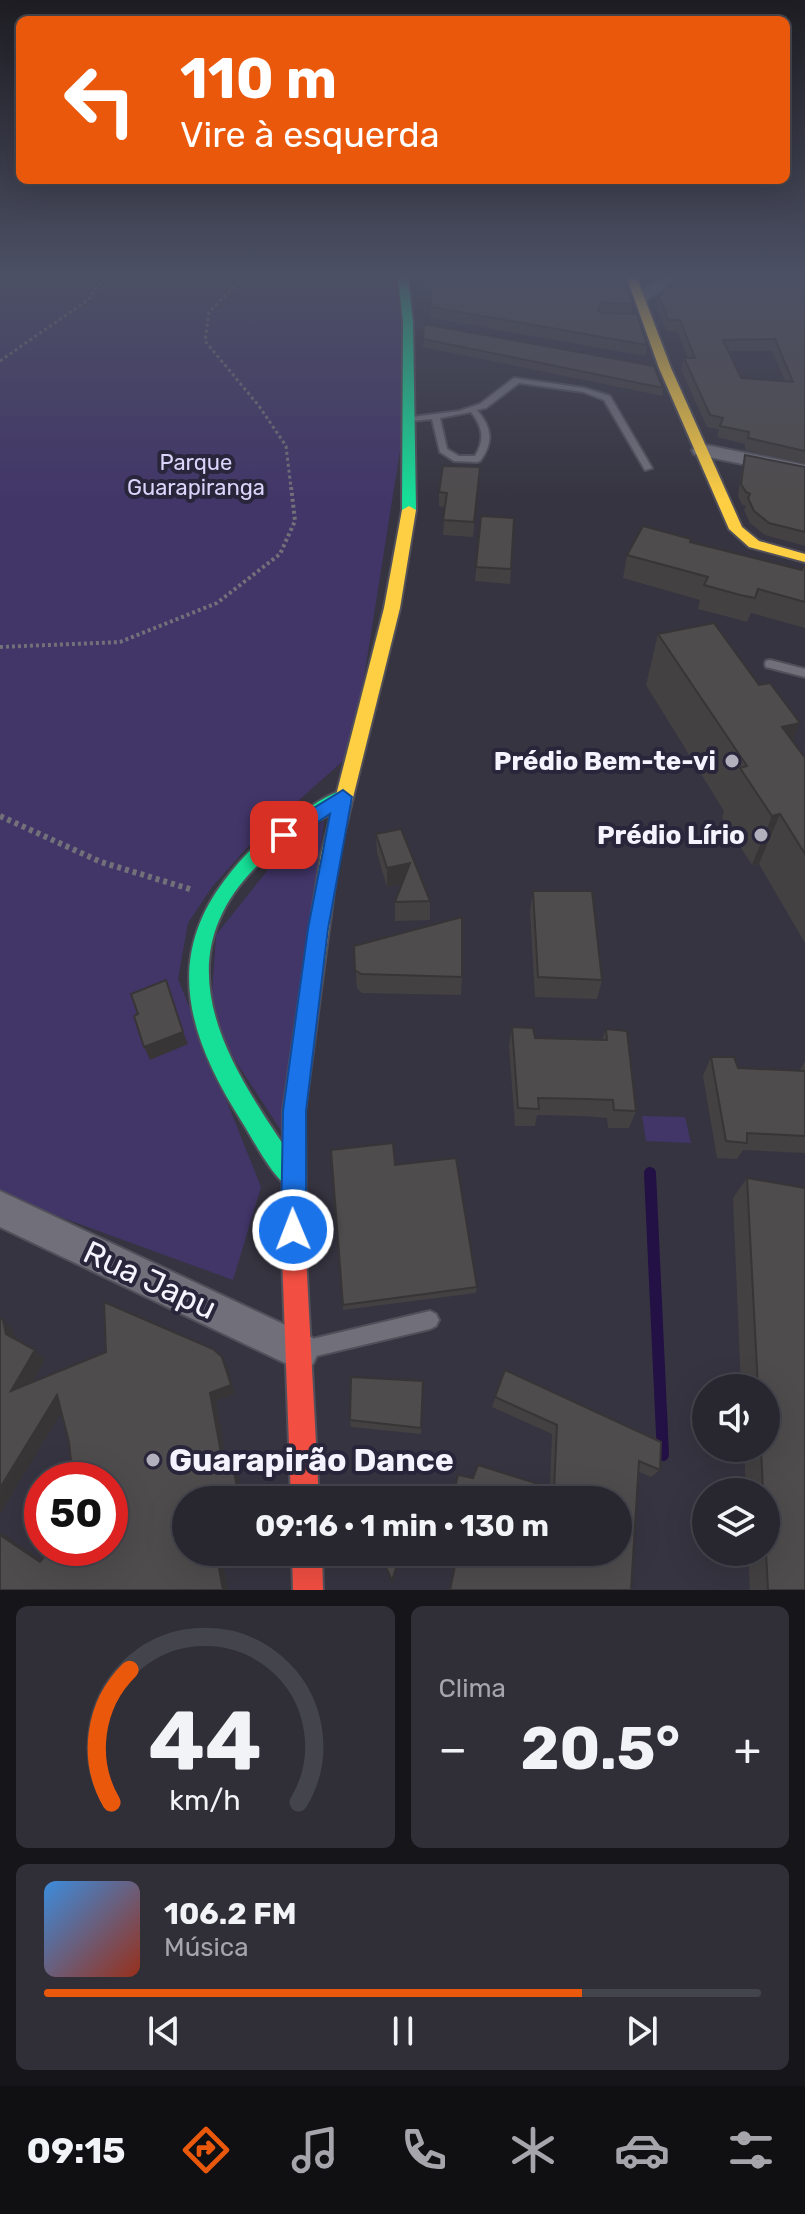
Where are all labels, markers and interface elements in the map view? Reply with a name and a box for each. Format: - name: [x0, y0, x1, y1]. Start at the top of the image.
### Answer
- text: 110 m: [180, 46, 337, 112]
- icon: left: [48, 48, 152, 152]
- text: Vire à esquerda: [180, 113, 440, 156]
- park label: Parque Guarapiranga: [127, 449, 265, 501]
- place label: Prédio Bem-te-vi: [494, 746, 716, 777]
- marker: Prédio Bem-te-vi: [723, 752, 741, 770]
- pin: [250, 801, 318, 869]
- icon: arrive: [262, 813, 306, 857]
- place label: Prédio Lírio: [597, 820, 745, 851]
- marker: Prédio Lírio: [752, 826, 770, 844]
- position arrow: [251, 1188, 335, 1272]
- street label: Rua Japu: [78, 1233, 222, 1327]
- map controls: [692, 1374, 780, 1566]
- button: sound: [692, 1374, 780, 1462]
- place label: Guarapirão Dance: [169, 1441, 454, 1479]
- marker: Guarapirão Dance: [144, 1451, 162, 1469]
- speed limit sign: 50: [24, 1462, 128, 1566]
- button: layers: [692, 1478, 780, 1566]
- text: 09:16 · 1 min · 130 m: [255, 1508, 549, 1544]
- text: Clima: [439, 1673, 506, 1704]
- text: 44: [148, 1691, 262, 1790]
- text: 20.5°: [520, 1713, 680, 1784]
- text: −: [439, 1723, 467, 1775]
- text: +: [734, 1723, 761, 1775]
- text: km/h: [170, 1783, 241, 1817]
- text: 106.2 FM: [164, 1896, 297, 1932]
- text: Música: [164, 1932, 249, 1963]
- icon: previous: [142, 2009, 186, 2053]
- icon: pause: [381, 2009, 425, 2053]
- icon: next: [620, 2009, 664, 2053]
- icon: directions: [178, 2122, 234, 2178]
- icon: music: [287, 2122, 343, 2178]
- icon: phone: [396, 2122, 452, 2178]
- icon: climate: [505, 2122, 561, 2178]
- icon: car: [614, 2122, 670, 2178]
- icon: filters: [723, 2122, 779, 2178]
- text: 09:15: [26, 2129, 126, 2172]

